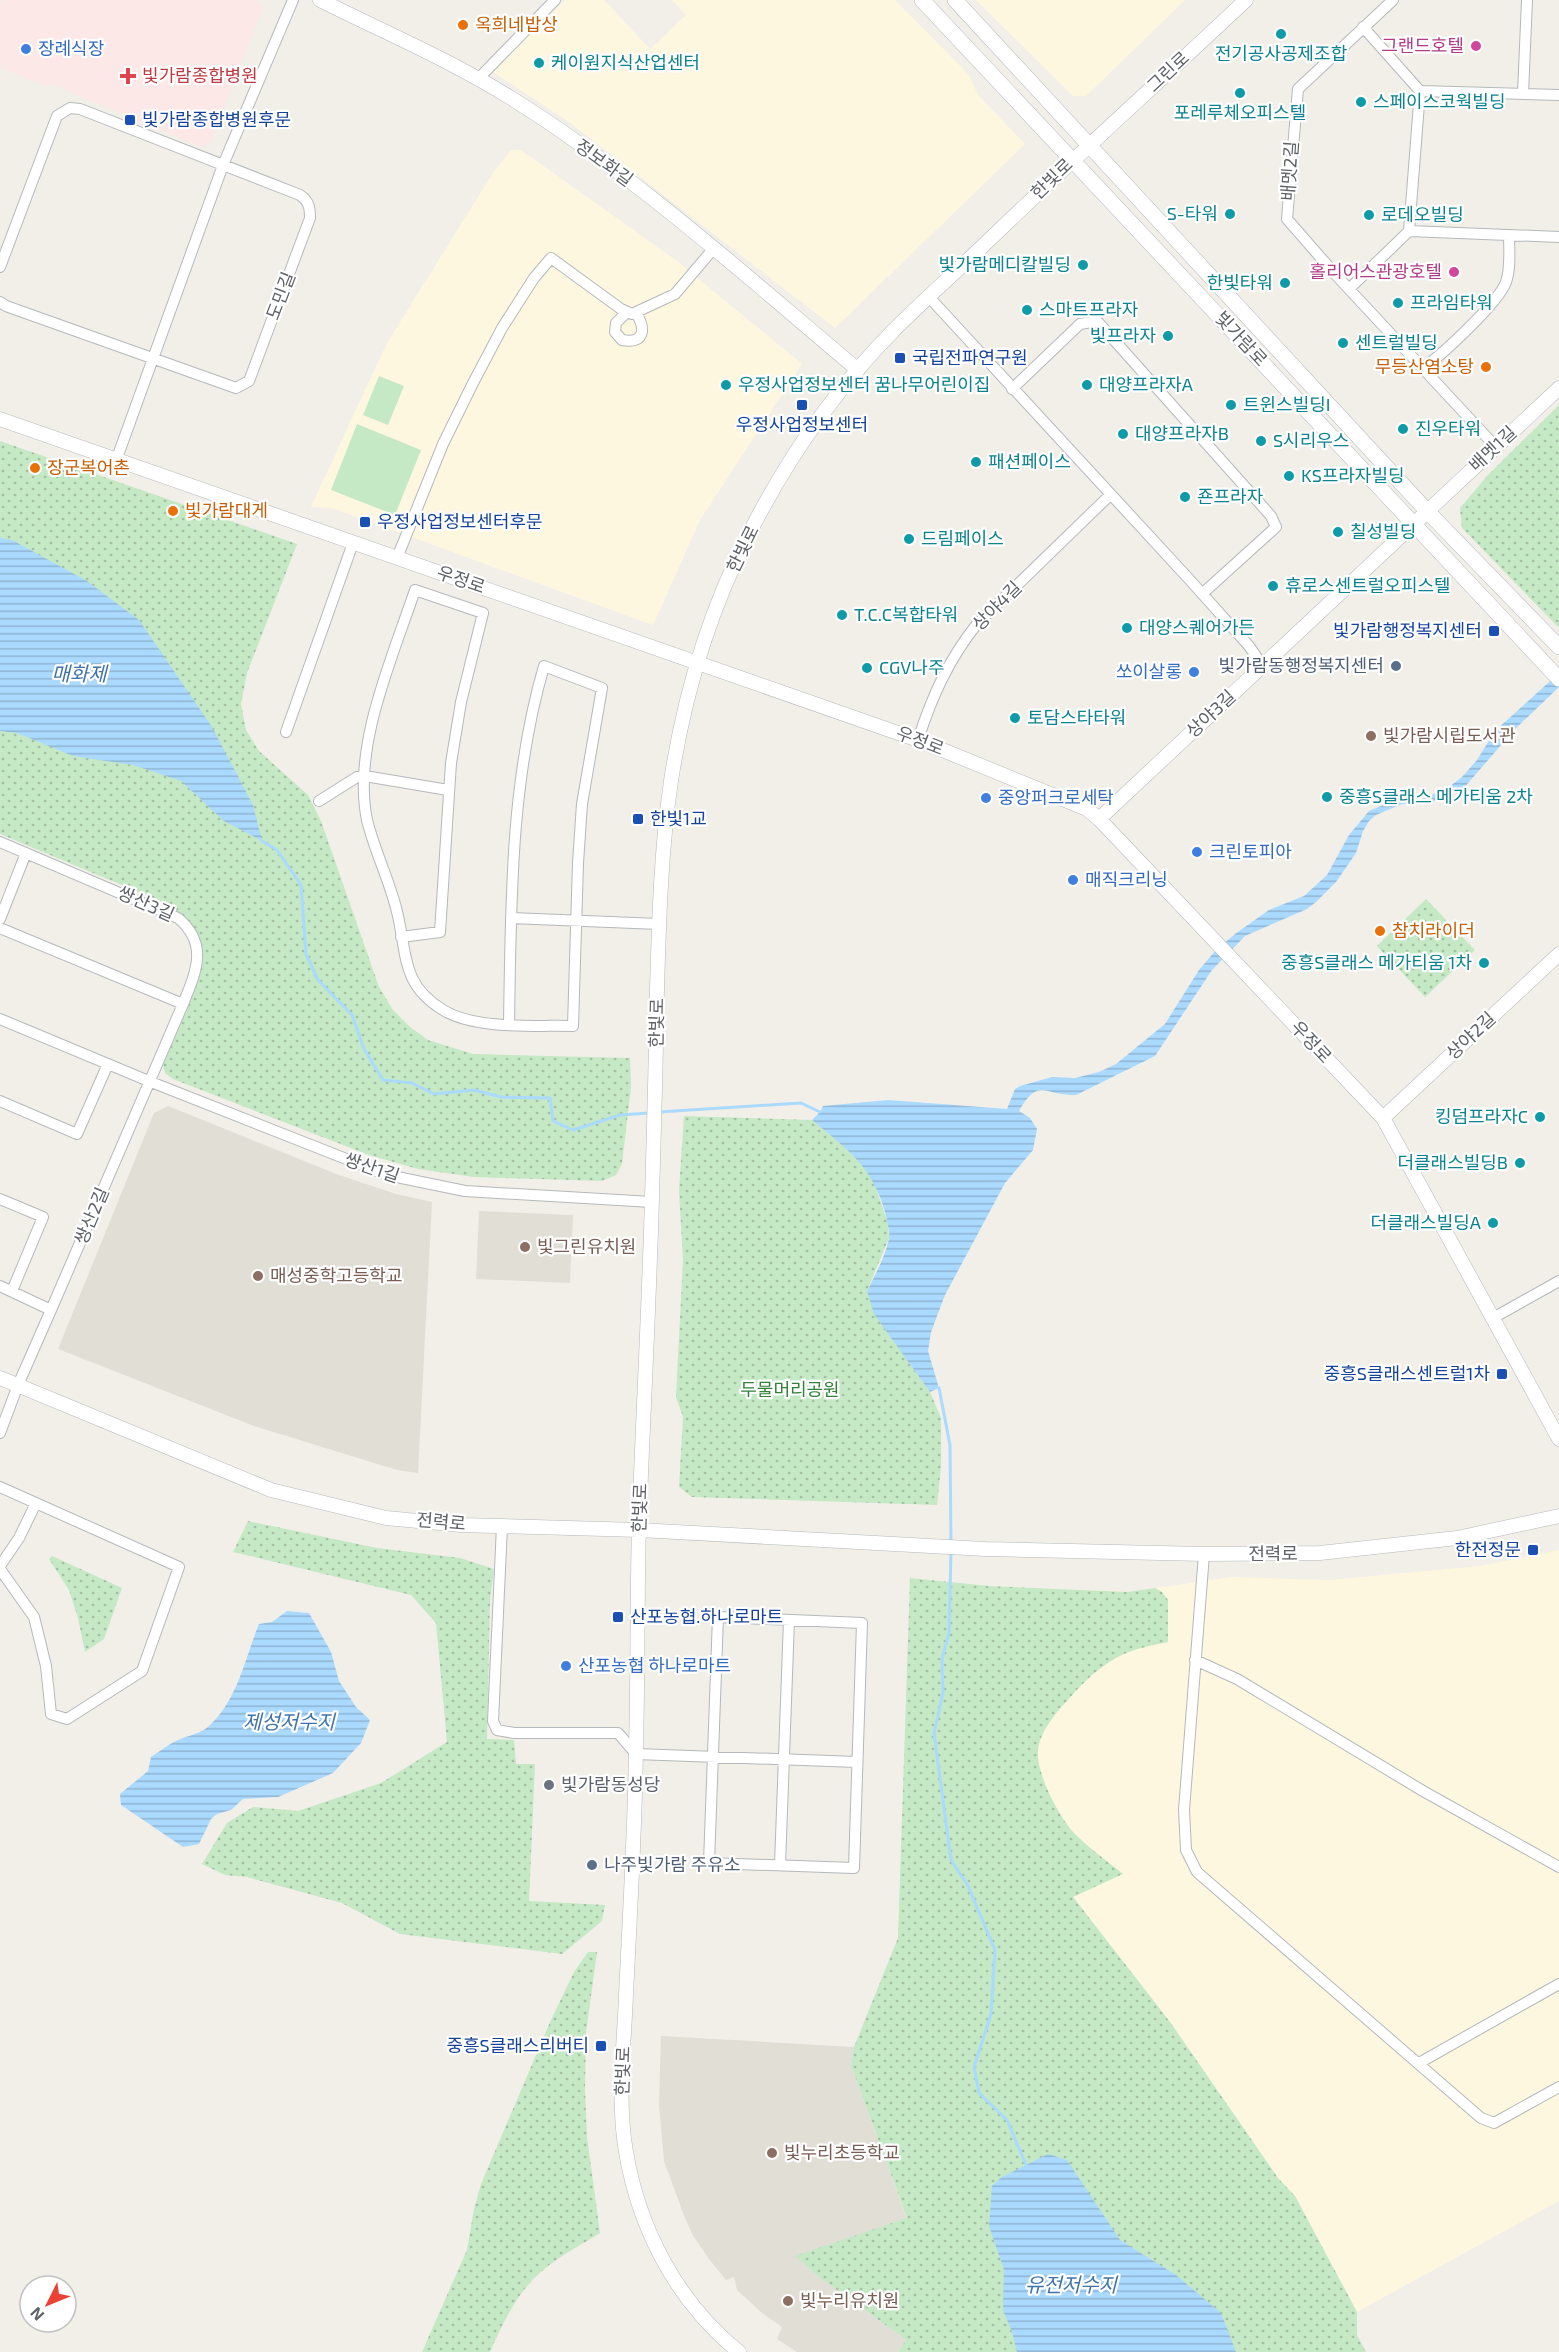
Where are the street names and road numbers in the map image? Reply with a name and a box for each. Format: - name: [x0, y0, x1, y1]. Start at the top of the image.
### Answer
- street label: 그린로: [1142, 46, 1193, 96]
- street label: 정보화길: [571, 134, 638, 191]
- street label: 배멧2길: [1276, 140, 1302, 202]
- street label: 한빛로: [1026, 153, 1077, 203]
- street label: 도민길: [261, 269, 299, 323]
- street label: 빛가람로: [1211, 307, 1272, 370]
- street label: 배멧1길: [1464, 421, 1521, 476]
- street label: 한빛로: [721, 521, 763, 576]
- street label: 우정로: [434, 561, 488, 598]
- street label: 상야4길: [967, 576, 1026, 635]
- street label: 상야3길: [1181, 685, 1240, 742]
- street label: 우정로: [893, 721, 947, 759]
- street label: 쌍산3길: [115, 881, 178, 925]
- street label: 한빛로: [645, 998, 667, 1048]
- street label: 상야2길: [1441, 1007, 1500, 1064]
- street label: 우정로: [1287, 1016, 1337, 1067]
- street label: 쌍산1길: [342, 1147, 403, 1187]
- street label: 쌍산2길: [69, 1184, 113, 1247]
- street label: 한빛로: [627, 1483, 651, 1533]
- street label: 전력로: [415, 1508, 467, 1534]
- street label: 전력로: [1248, 1542, 1298, 1564]
- street label: 한빛로: [610, 2046, 634, 2096]

